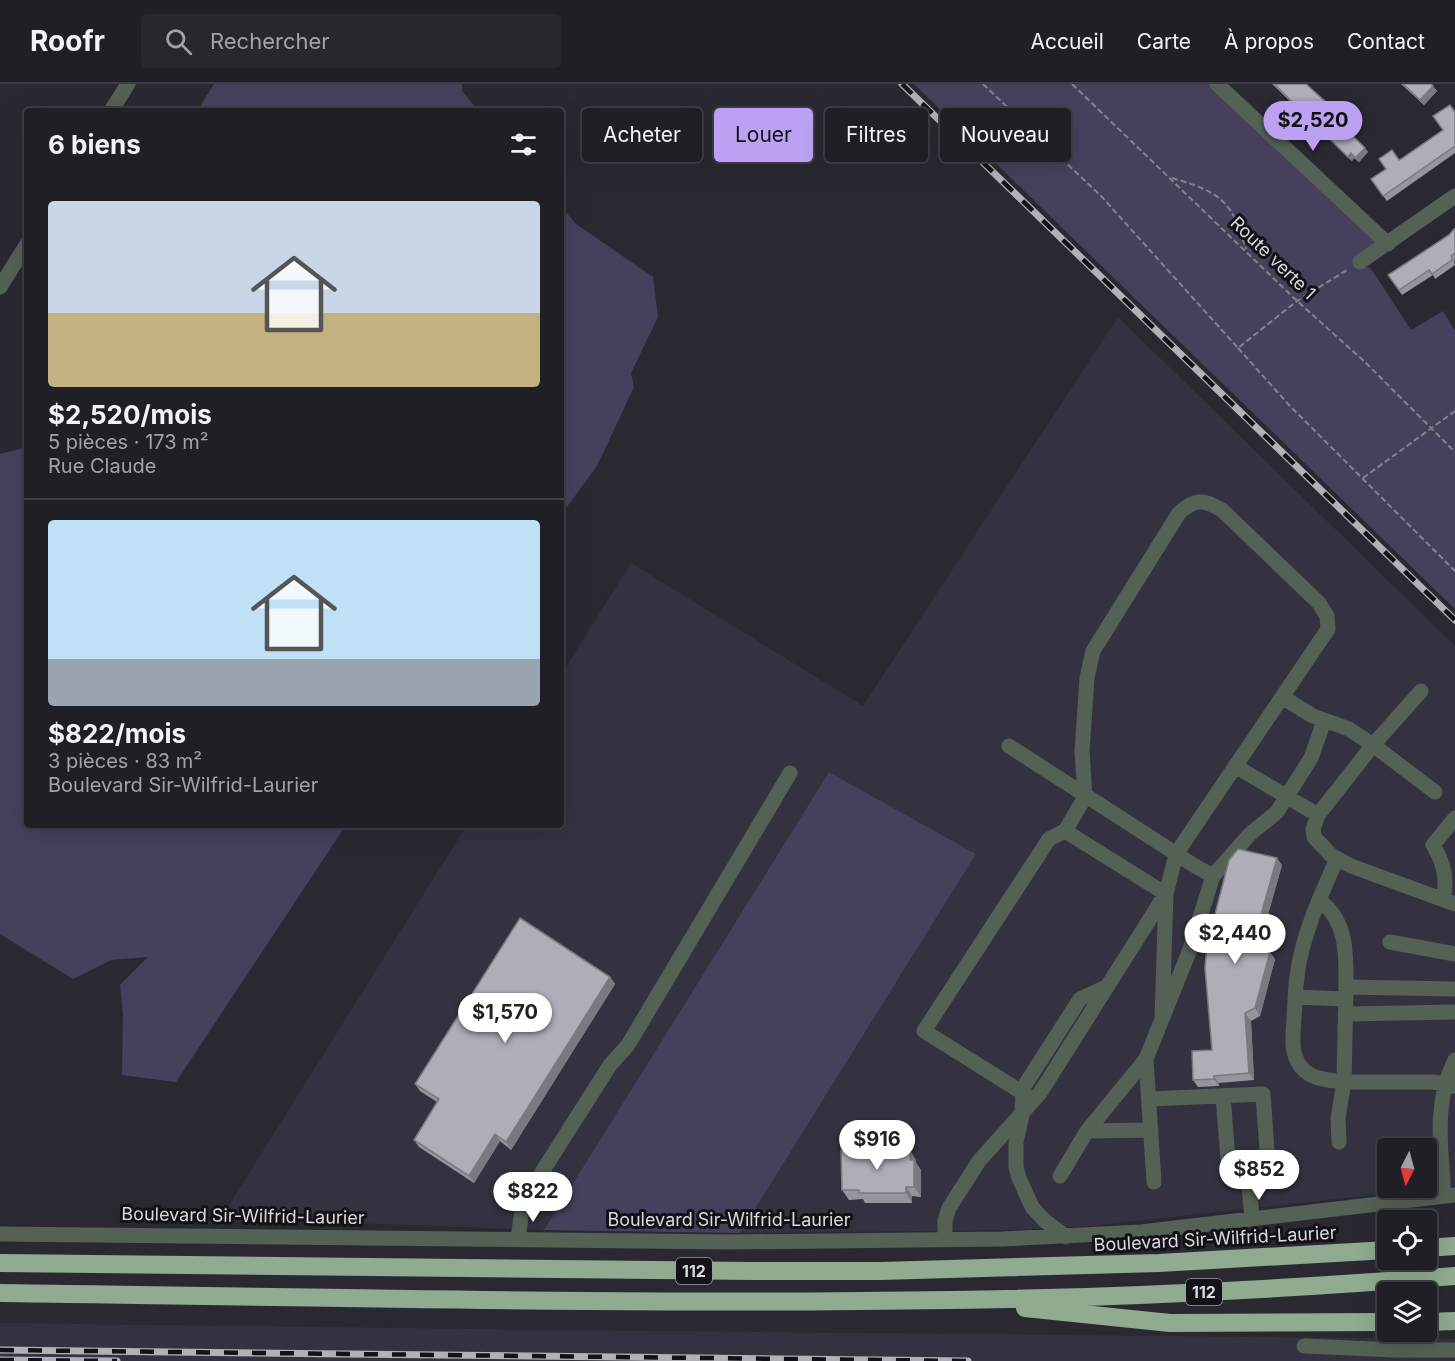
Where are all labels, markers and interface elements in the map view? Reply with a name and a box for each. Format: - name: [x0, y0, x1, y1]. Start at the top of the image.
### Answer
- search box: [141, 14, 561, 68]
- text: Roofr: [30, 24, 105, 58]
- icon: search: [162, 25, 195, 58]
- text: Rechercher: [210, 28, 330, 54]
- text: Accueil: [1030, 29, 1104, 54]
- text: Carte: [1137, 29, 1191, 54]
- text: À propos: [1224, 29, 1314, 54]
- text: Contact: [1347, 29, 1425, 54]
- pin: $2,520: [1264, 101, 1362, 152]
- chip: Acheter: [582, 108, 702, 162]
- chip: Louer: [714, 108, 813, 162]
- chip: Filtres: [825, 108, 928, 162]
- chip: Nouveau: [940, 108, 1071, 162]
- text: $2,520: [1277, 108, 1349, 132]
- icon: filters: [507, 128, 540, 161]
- text: 6 biens: [48, 129, 141, 160]
- street label: Route verte 1: [1227, 212, 1320, 303]
- icon: home: [240, 240, 348, 348]
- text: $2,520/mois: [48, 399, 212, 430]
- text: 5 pièces · 173 m²: [48, 430, 209, 454]
- text: Rue Claude: [48, 454, 156, 478]
- icon: home: [240, 559, 348, 667]
- text: $822/mois: [48, 718, 186, 749]
- text: 3 pièces · 83 m²: [48, 749, 202, 773]
- text: Boulevard Sir-Wilfrid-Laurier: [48, 773, 318, 797]
- pin: $2,440: [1186, 914, 1284, 965]
- text: $2,440: [1199, 921, 1271, 945]
- pin: $1,570: [456, 993, 554, 1044]
- text: $1,570: [472, 1000, 538, 1024]
- pin: $916: [841, 1120, 913, 1171]
- text: $916: [853, 1127, 901, 1151]
- north arrow: [1377, 1138, 1437, 1198]
- map controls: [1377, 1138, 1437, 1342]
- pin: $852: [1223, 1150, 1295, 1201]
- text: $852: [1233, 1157, 1285, 1181]
- pin: $822: [497, 1172, 569, 1223]
- text: $822: [507, 1179, 559, 1203]
- street label: Boulevard Sir-Wilfrid-Laurier: [121, 1203, 365, 1228]
- street label: Boulevard Sir-Wilfrid-Laurier: [607, 1209, 851, 1230]
- button: locate: [1377, 1210, 1437, 1270]
- street label: Boulevard Sir-Wilfrid-Laurier: [1093, 1222, 1337, 1255]
- road number: 112: [676, 1258, 712, 1284]
- road number: 112: [1186, 1279, 1222, 1305]
- button: layers: [1377, 1282, 1437, 1342]

